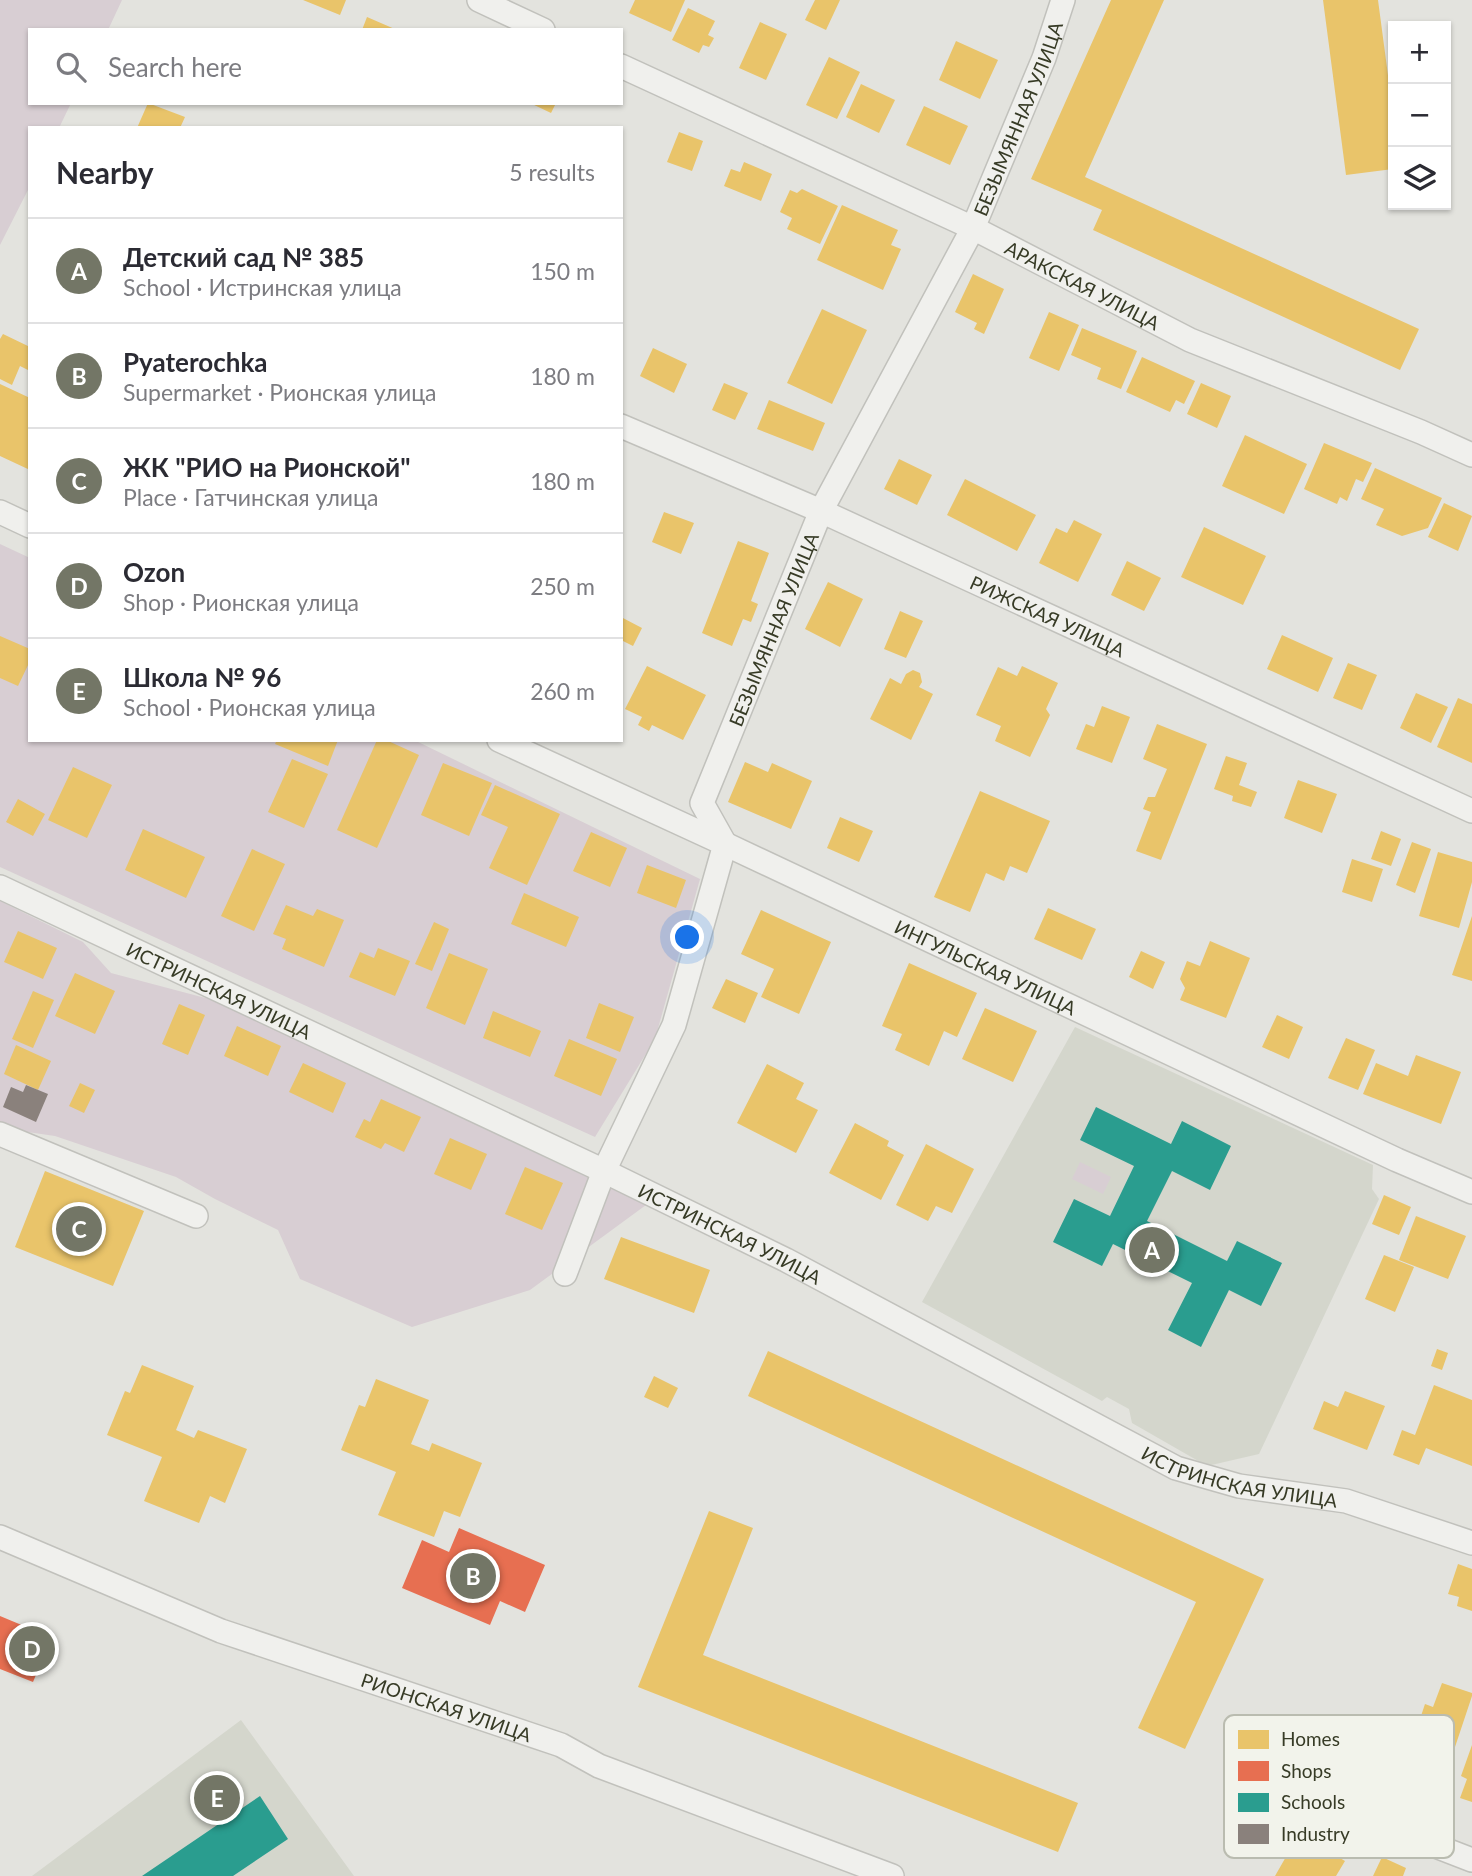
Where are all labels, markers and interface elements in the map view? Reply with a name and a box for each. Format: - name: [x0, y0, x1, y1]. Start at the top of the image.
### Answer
- street label: БЕЗЫМЯННАЯ УЛИЦА: [968, 18, 1067, 219]
- map controls: [1388, 21, 1451, 210]
- button: +: [1388, 21, 1451, 84]
- search box: [28, 28, 623, 105]
- icon: search: [52, 48, 90, 86]
- text: Search here: [108, 51, 242, 83]
- button: −: [1388, 84, 1451, 147]
- button: layers: [1388, 147, 1451, 210]
- text: Nearby: [56, 154, 154, 190]
- text: 5 results: [509, 158, 595, 186]
- street label: АРАКСКАЯ УЛИЦА: [1002, 235, 1164, 334]
- text: Детский сад № 385: [123, 241, 364, 273]
- text: A: [71, 257, 87, 285]
- text: 150 m: [530, 257, 595, 285]
- text: School · Истринская улица: [123, 273, 402, 301]
- text: Pyaterochka: [123, 346, 268, 378]
- text: B: [71, 362, 87, 390]
- text: 180 m: [530, 362, 595, 390]
- text: Supermarket · Рионская улица: [123, 378, 436, 406]
- text: ЖК "РИО на Рионской": [123, 451, 411, 483]
- text: C: [71, 467, 87, 495]
- text: 180 m: [530, 467, 595, 495]
- text: Place · Гатчинская улица: [123, 483, 378, 511]
- street label: БЕЗЫМЯННАЯ УЛИЦА: [723, 529, 823, 729]
- text: Ozon: [123, 556, 185, 588]
- street label: РИЖСКАЯ УЛИЦА: [967, 570, 1129, 661]
- text: D: [70, 572, 88, 600]
- text: 250 m: [530, 572, 595, 600]
- text: Shop · Рионская улица: [123, 588, 359, 616]
- text: Школа № 96: [123, 661, 281, 693]
- text: E: [72, 677, 86, 705]
- text: 260 m: [530, 677, 595, 705]
- text: School · Рионская улица: [123, 693, 376, 721]
- street label: ИНГУЛЬСКАЯ УЛИЦА: [891, 914, 1080, 1019]
- your location: [670, 920, 704, 954]
- street label: ИСТРИНСКАЯ УЛИЦА: [123, 937, 315, 1043]
- street label: ИСТРИНСКАЯ УЛИЦА: [635, 1178, 826, 1288]
- pin: C: [56, 1203, 102, 1255]
- pin: A: [1129, 1224, 1175, 1276]
- street label: ИСТРИНСКАЯ УЛИЦА: [1138, 1441, 1339, 1511]
- pin: B: [450, 1550, 496, 1602]
- pin: D: [9, 1623, 55, 1675]
- street label: РИОНСКАЯ УЛИЦА: [358, 1667, 535, 1746]
- legend: [1224, 1715, 1454, 1858]
- text: Homes: [1281, 1727, 1340, 1750]
- text: Shops: [1281, 1759, 1331, 1782]
- pin: E: [194, 1772, 240, 1824]
- text: Schools: [1281, 1790, 1345, 1813]
- text: Industry: [1281, 1822, 1350, 1845]

